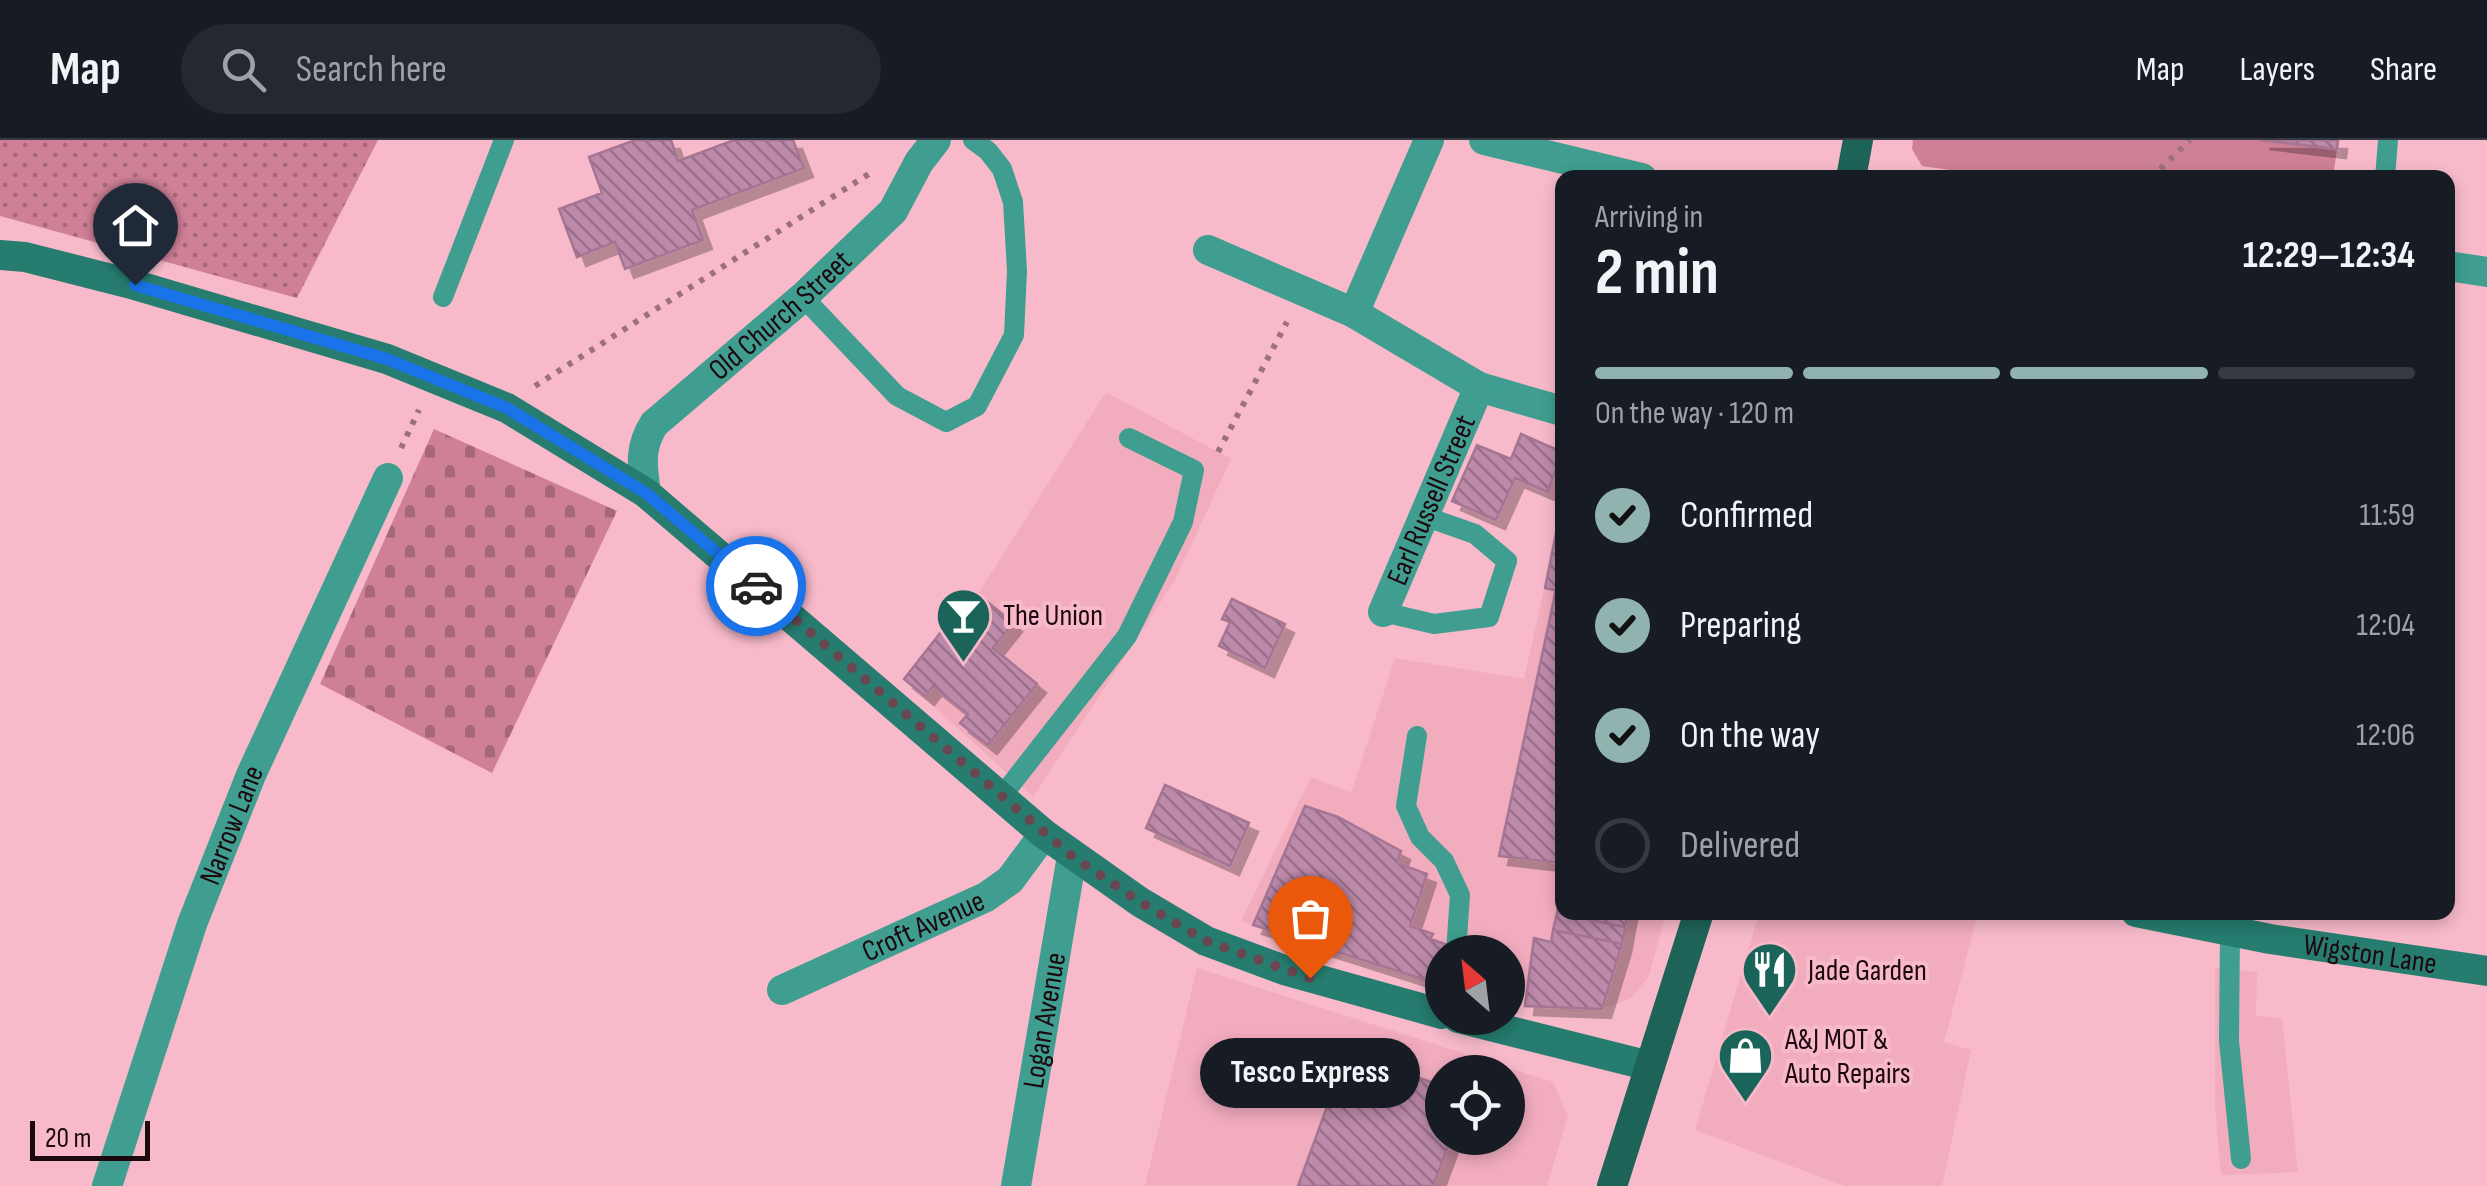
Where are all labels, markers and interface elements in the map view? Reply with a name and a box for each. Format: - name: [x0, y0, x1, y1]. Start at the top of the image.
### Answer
- search box: [181, 24, 881, 114]
- text: Map: [50, 41, 121, 98]
- icon: search: [216, 42, 271, 97]
- text: Search here: [296, 47, 447, 92]
- text: Map: [2136, 48, 2184, 91]
- text: Layers: [2239, 48, 2315, 91]
- text: Share: [2370, 48, 2437, 91]
- pin: [93, 183, 178, 286]
- icon: home: [108, 198, 163, 253]
- text: Arriving in: [1595, 198, 1703, 237]
- text: 12:29–12:34: [2243, 233, 2415, 278]
- text: 2 min: [1595, 235, 1719, 313]
- street label: Old Church Street: [702, 243, 860, 388]
- text: On the way · 120 m: [1595, 394, 1794, 433]
- street label: Earl Russell Street: [1380, 410, 1484, 591]
- icon: check: [1595, 488, 1650, 543]
- text: Confirmed: [1680, 493, 1813, 538]
- text: 11:59: [2360, 496, 2415, 535]
- courier: [706, 536, 806, 636]
- icon: car: [729, 559, 784, 614]
- bar icon: The Union: [934, 585, 994, 664]
- place label: The Union: [1003, 598, 1103, 634]
- icon: check: [1595, 598, 1650, 653]
- text: Preparing: [1680, 603, 1801, 648]
- text: 12:04: [2357, 606, 2415, 645]
- icon: check: [1595, 708, 1650, 763]
- text: On the way: [1680, 713, 1820, 758]
- text: 12:06: [2356, 716, 2415, 755]
- street label: Narrow Lane: [192, 760, 272, 890]
- text: Delivered: [1680, 823, 1800, 868]
- pin: [1268, 876, 1353, 979]
- street label: Croft Avenue: [856, 883, 990, 970]
- icon: bag: [1283, 891, 1338, 946]
- street label: Wigston Lane: [2301, 927, 2439, 982]
- north arrow: [1425, 935, 1525, 1035]
- map controls: [1425, 935, 1525, 1155]
- restaurant icon: Jade Garden: [1739, 940, 1799, 1019]
- street label: Logan Avenue: [1016, 950, 1074, 1091]
- place label: Jade Garden: [1807, 953, 1927, 989]
- place label: A&J MOT & Auto Repairs: [1784, 1022, 1911, 1092]
- shop icon: A&J MOT & Auto Repairs: [1716, 1026, 1776, 1105]
- callout: Tesco Express: [1200, 1038, 1420, 1108]
- text: Tesco Express: [1231, 1053, 1389, 1092]
- button: locate: [1425, 1055, 1525, 1155]
- scale bar: [30, 1116, 150, 1160]
- text: 20 m: [45, 1122, 91, 1155]

